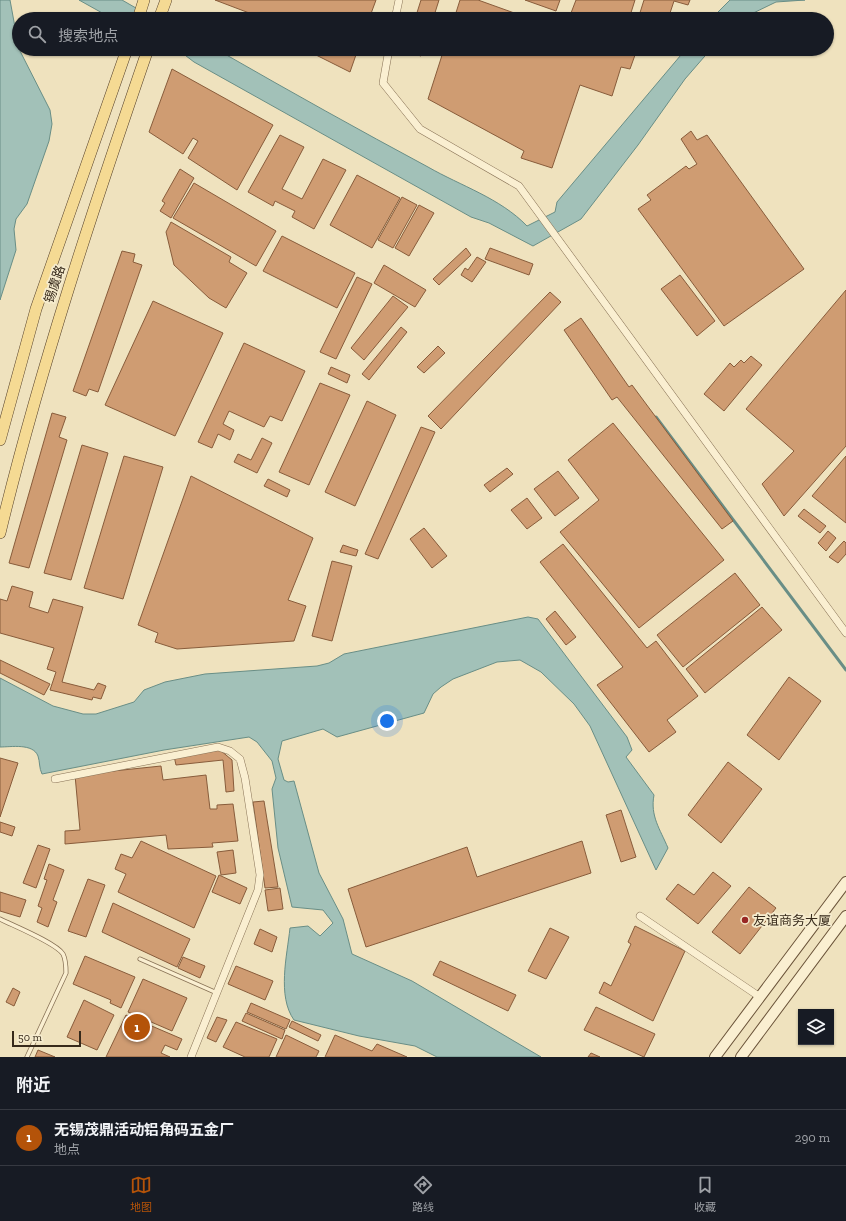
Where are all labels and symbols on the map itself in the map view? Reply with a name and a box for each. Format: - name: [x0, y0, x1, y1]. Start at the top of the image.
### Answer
- street label: 锡虞路: [41, 263, 68, 305]
- your location: [377, 711, 397, 731]
- place label: 友谊商务大厦: [753, 913, 831, 928]
- marker: 友谊商务大厦: [740, 915, 750, 925]
- pin: 1: [124, 1012, 150, 1042]
- scale bar: [12, 1029, 81, 1048]

